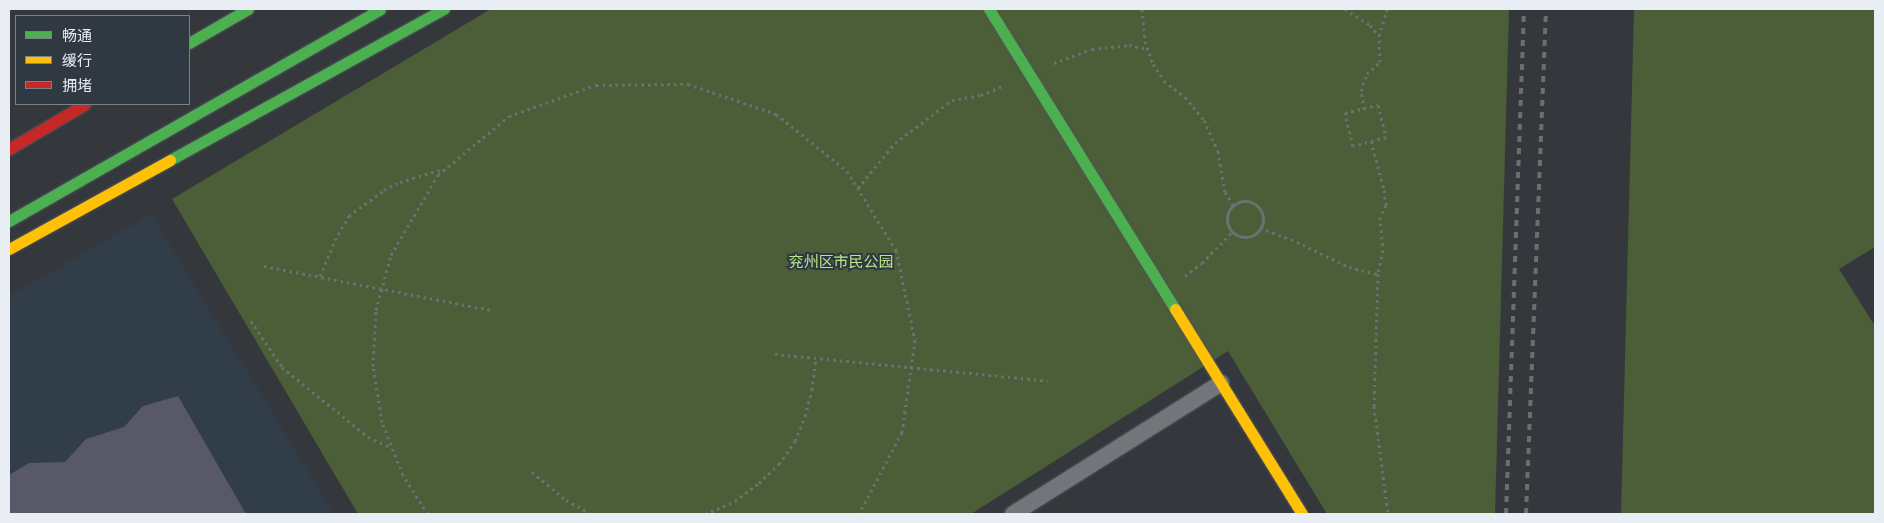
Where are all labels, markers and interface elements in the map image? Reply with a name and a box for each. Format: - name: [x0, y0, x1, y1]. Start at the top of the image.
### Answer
- legend: [15, 15, 190, 105]
- text: 畅通: [62, 27, 92, 44]
- text: 缓行: [62, 52, 92, 69]
- text: 拥堵: [62, 77, 92, 94]
- park label: 兖州区市民公园: [789, 253, 893, 271]

